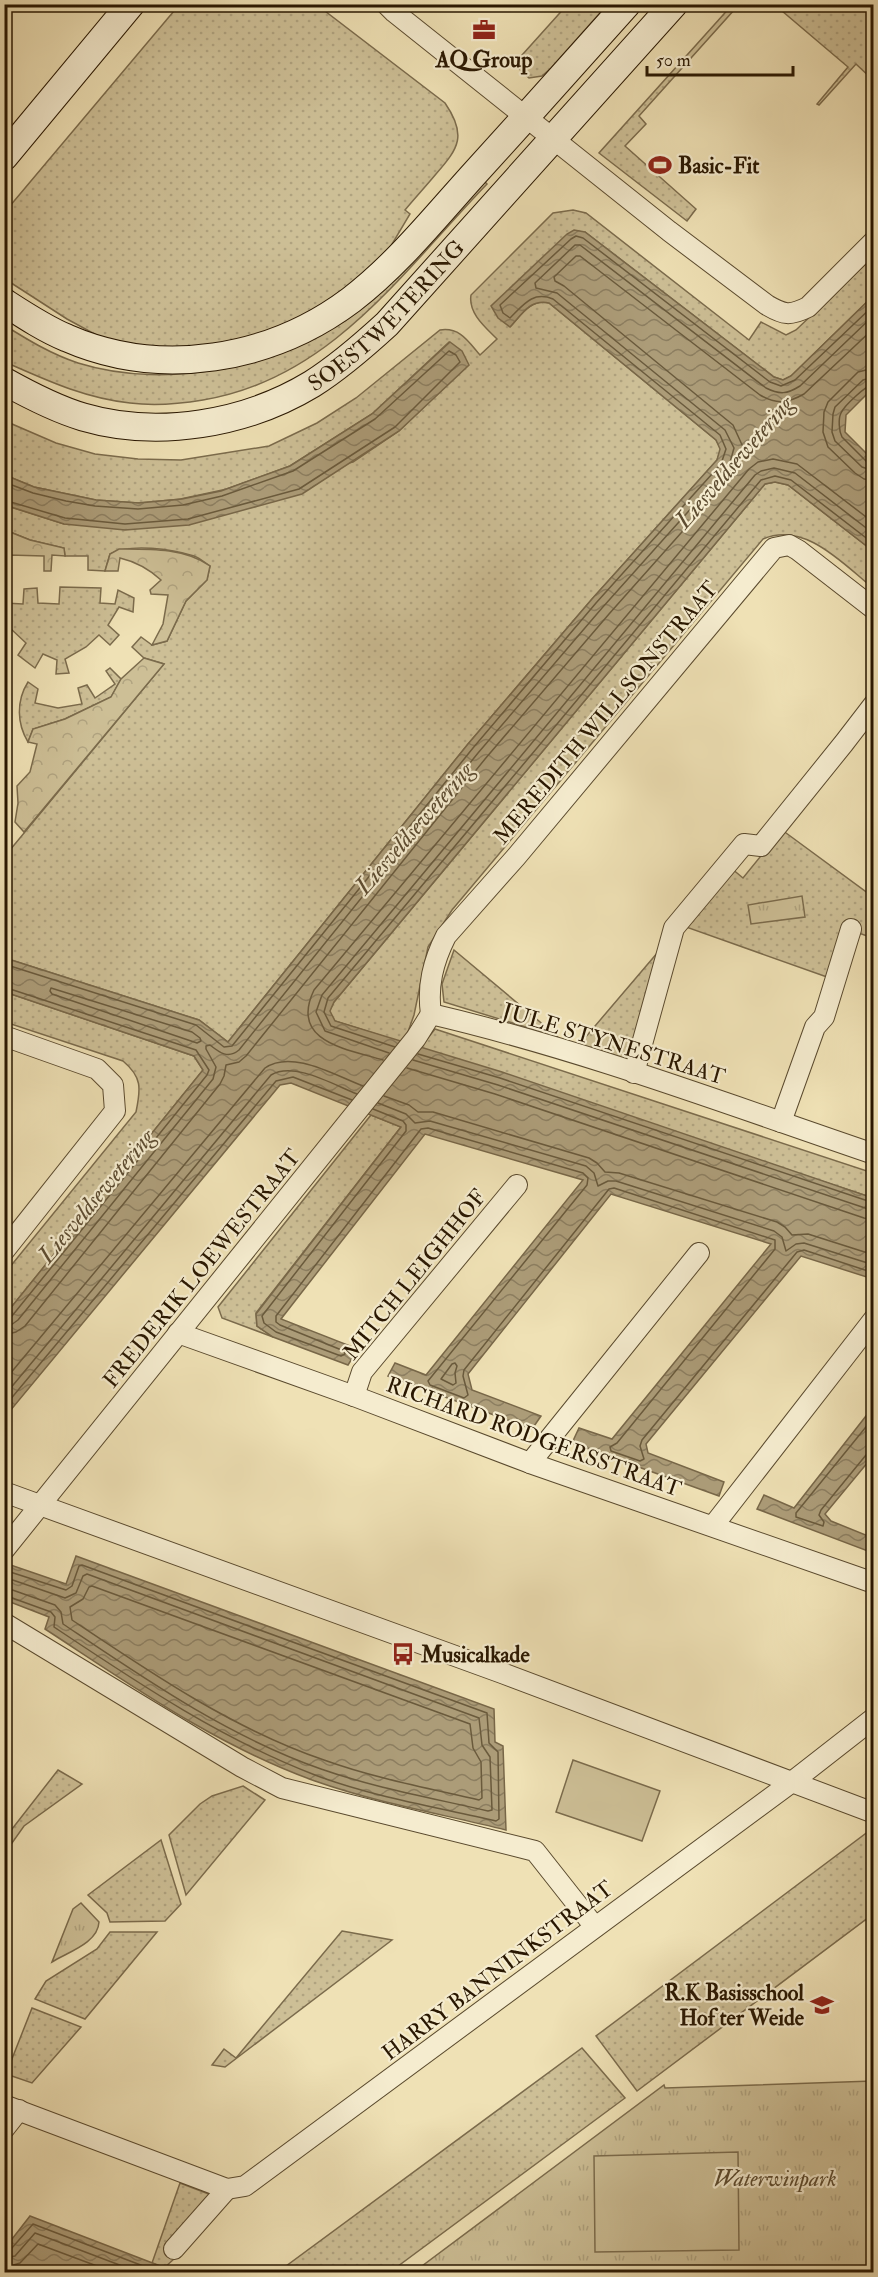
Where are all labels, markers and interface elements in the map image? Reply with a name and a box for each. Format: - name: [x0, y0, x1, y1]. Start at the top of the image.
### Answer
- office icon: AQ Group: [471, 17, 497, 43]
- scale bar: [647, 39, 792, 77]
- place label: AQ Group: [435, 46, 532, 75]
- text: 50 m: [656, 49, 691, 72]
- sports icon: Basic-Fit: [647, 152, 673, 178]
- place label: Basic-Fit: [678, 152, 760, 180]
- street label: SOESTWETERING: [303, 234, 471, 398]
- water label: Liesveldsewetering: [667, 389, 801, 536]
- street label: MEREDITH WILLSONSTRAAT: [487, 575, 725, 850]
- water label: Liesveldsewetering: [347, 755, 481, 902]
- street label: JULE STYNESTRAAT: [498, 996, 729, 1091]
- water label: Liesveldsewetering: [30, 1122, 162, 1271]
- street label: FREDERIK LOEWESTRAAT: [97, 1143, 307, 1394]
- street label: MITCH LEIGHHOF: [337, 1183, 492, 1366]
- street label: RICHARD RODGERSSTRAAT: [382, 1370, 686, 1504]
- bus stop icon: Musicalkade: [390, 1641, 416, 1667]
- place label: Musicalkade: [420, 1641, 530, 1669]
- street label: HARRY BANNINKSTRAAT: [377, 1874, 619, 2067]
- place label: R.K Basisschool Hof ter Weide: [664, 1979, 805, 2032]
- school or university icon: R.K Basisschool Hof ter Weide: [809, 1992, 835, 2018]
- park label: Waterwinpark: [713, 2165, 837, 2193]

